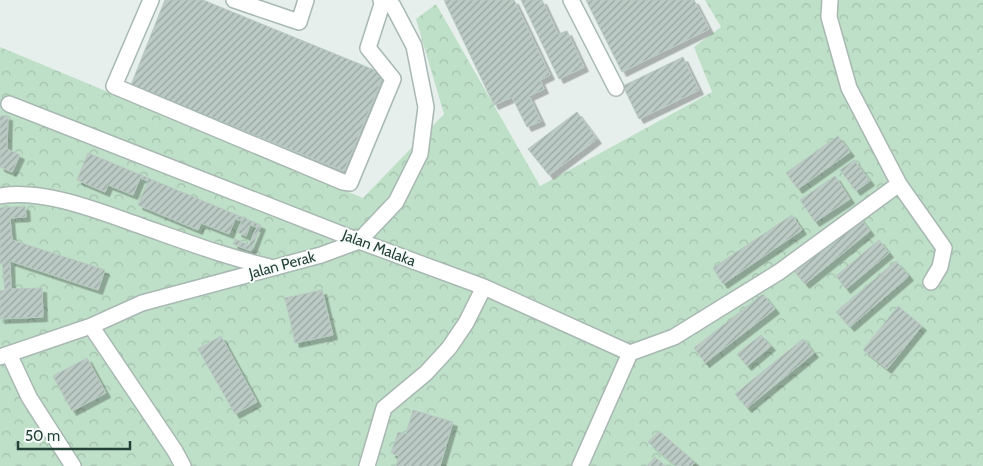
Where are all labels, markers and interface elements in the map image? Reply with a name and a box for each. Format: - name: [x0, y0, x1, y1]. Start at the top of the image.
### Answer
- street label: Jalan Malaka: [339, 225, 419, 271]
- street label: Jalan Perak: [246, 247, 317, 283]
- scale bar: [18, 418, 130, 450]
- text: 50 m: [25, 427, 60, 445]

